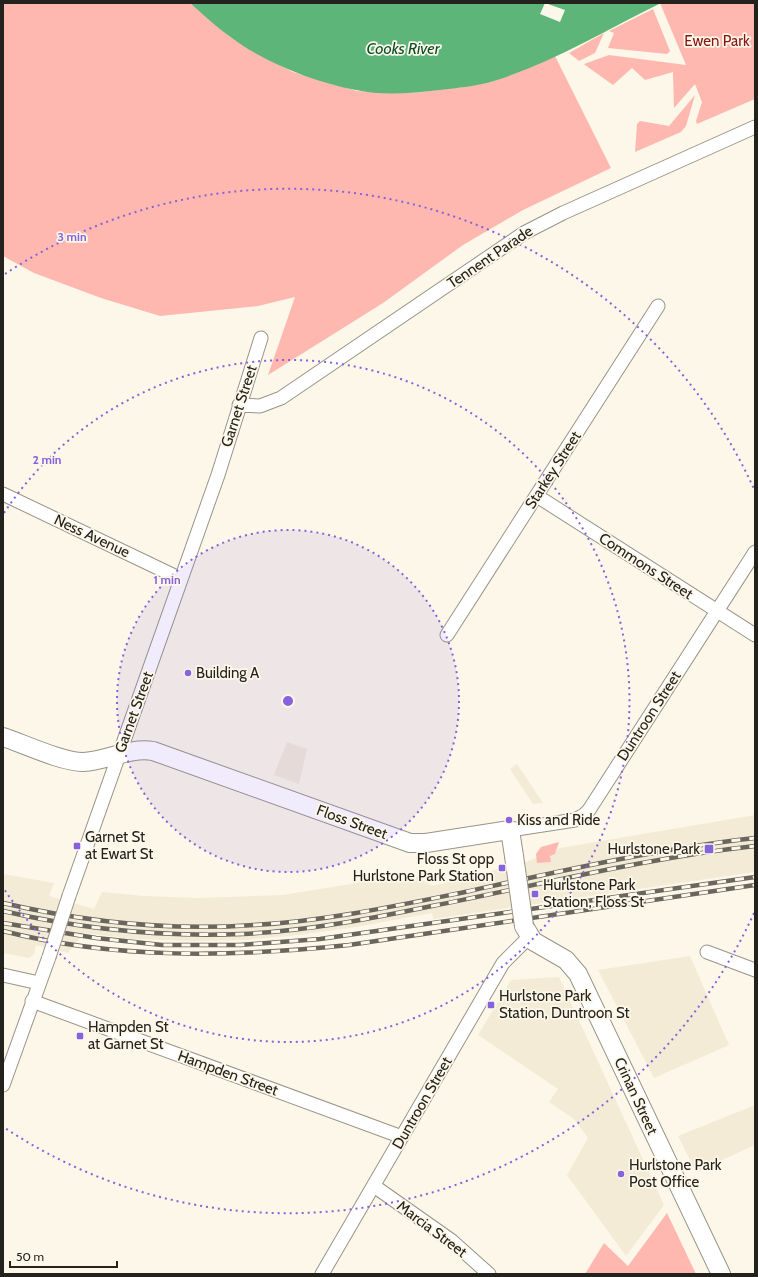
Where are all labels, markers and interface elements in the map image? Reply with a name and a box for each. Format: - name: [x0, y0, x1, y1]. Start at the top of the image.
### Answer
- park label: Ewen Park: [684, 32, 750, 50]
- water label: Cooks River: [366, 39, 441, 58]
- street label: Tennent Parade: [444, 222, 536, 292]
- text: 3 min: [57, 229, 87, 244]
- street label: Garnet Street: [217, 363, 261, 449]
- street label: Starkey Street: [521, 428, 585, 512]
- text: 2 min: [33, 452, 61, 467]
- street label: Ness Avenue: [51, 511, 133, 561]
- street label: Commons Street: [596, 529, 696, 603]
- text: 1 min: [153, 572, 181, 587]
- place label: Building A: [196, 664, 260, 682]
- marker: Building A: [183, 668, 193, 678]
- street label: Duntroon Street: [613, 668, 685, 764]
- street label: Garnet Street: [111, 669, 157, 755]
- centre of rings: [281, 694, 295, 708]
- street label: Floss Street: [314, 801, 390, 843]
- place label: Kiss and Ride: [517, 811, 601, 829]
- marker: Kiss and Ride: [504, 815, 514, 825]
- place label: Garnet St at Ewart St: [85, 828, 153, 863]
- place label: Hurlstone Park: [608, 840, 700, 858]
- marker: Garnet St at Ewart St: [72, 841, 82, 851]
- marker: Hurlstone Park: [703, 843, 715, 855]
- place label: Floss St opp Hurlstone Park Station: [353, 850, 494, 885]
- marker: Floss St opp Hurlstone Park Station: [497, 863, 507, 873]
- place label: Hurlstone Park Station, Floss St: [543, 876, 644, 911]
- marker: Hurlstone Park Station, Floss St: [530, 889, 540, 899]
- place label: Hurlstone Park Station, Duntroon St: [499, 987, 630, 1022]
- marker: Hurlstone Park Station, Duntroon St: [486, 1000, 496, 1010]
- place label: Hampden St at Garnet St: [88, 1018, 169, 1053]
- marker: Hampden St at Garnet St: [75, 1031, 85, 1041]
- street label: Hampden Street: [175, 1047, 281, 1099]
- street label: Duntroon Street: [388, 1054, 456, 1152]
- street label: Crinan Street: [610, 1055, 662, 1137]
- place label: Hurlstone Park Post Office: [629, 1156, 722, 1191]
- marker: Hurlstone Park Post Office: [616, 1169, 626, 1179]
- street label: Marcia Street: [393, 1197, 471, 1261]
- scale bar: [10, 1243, 117, 1269]
- text: 50 m: [16, 1249, 44, 1264]

